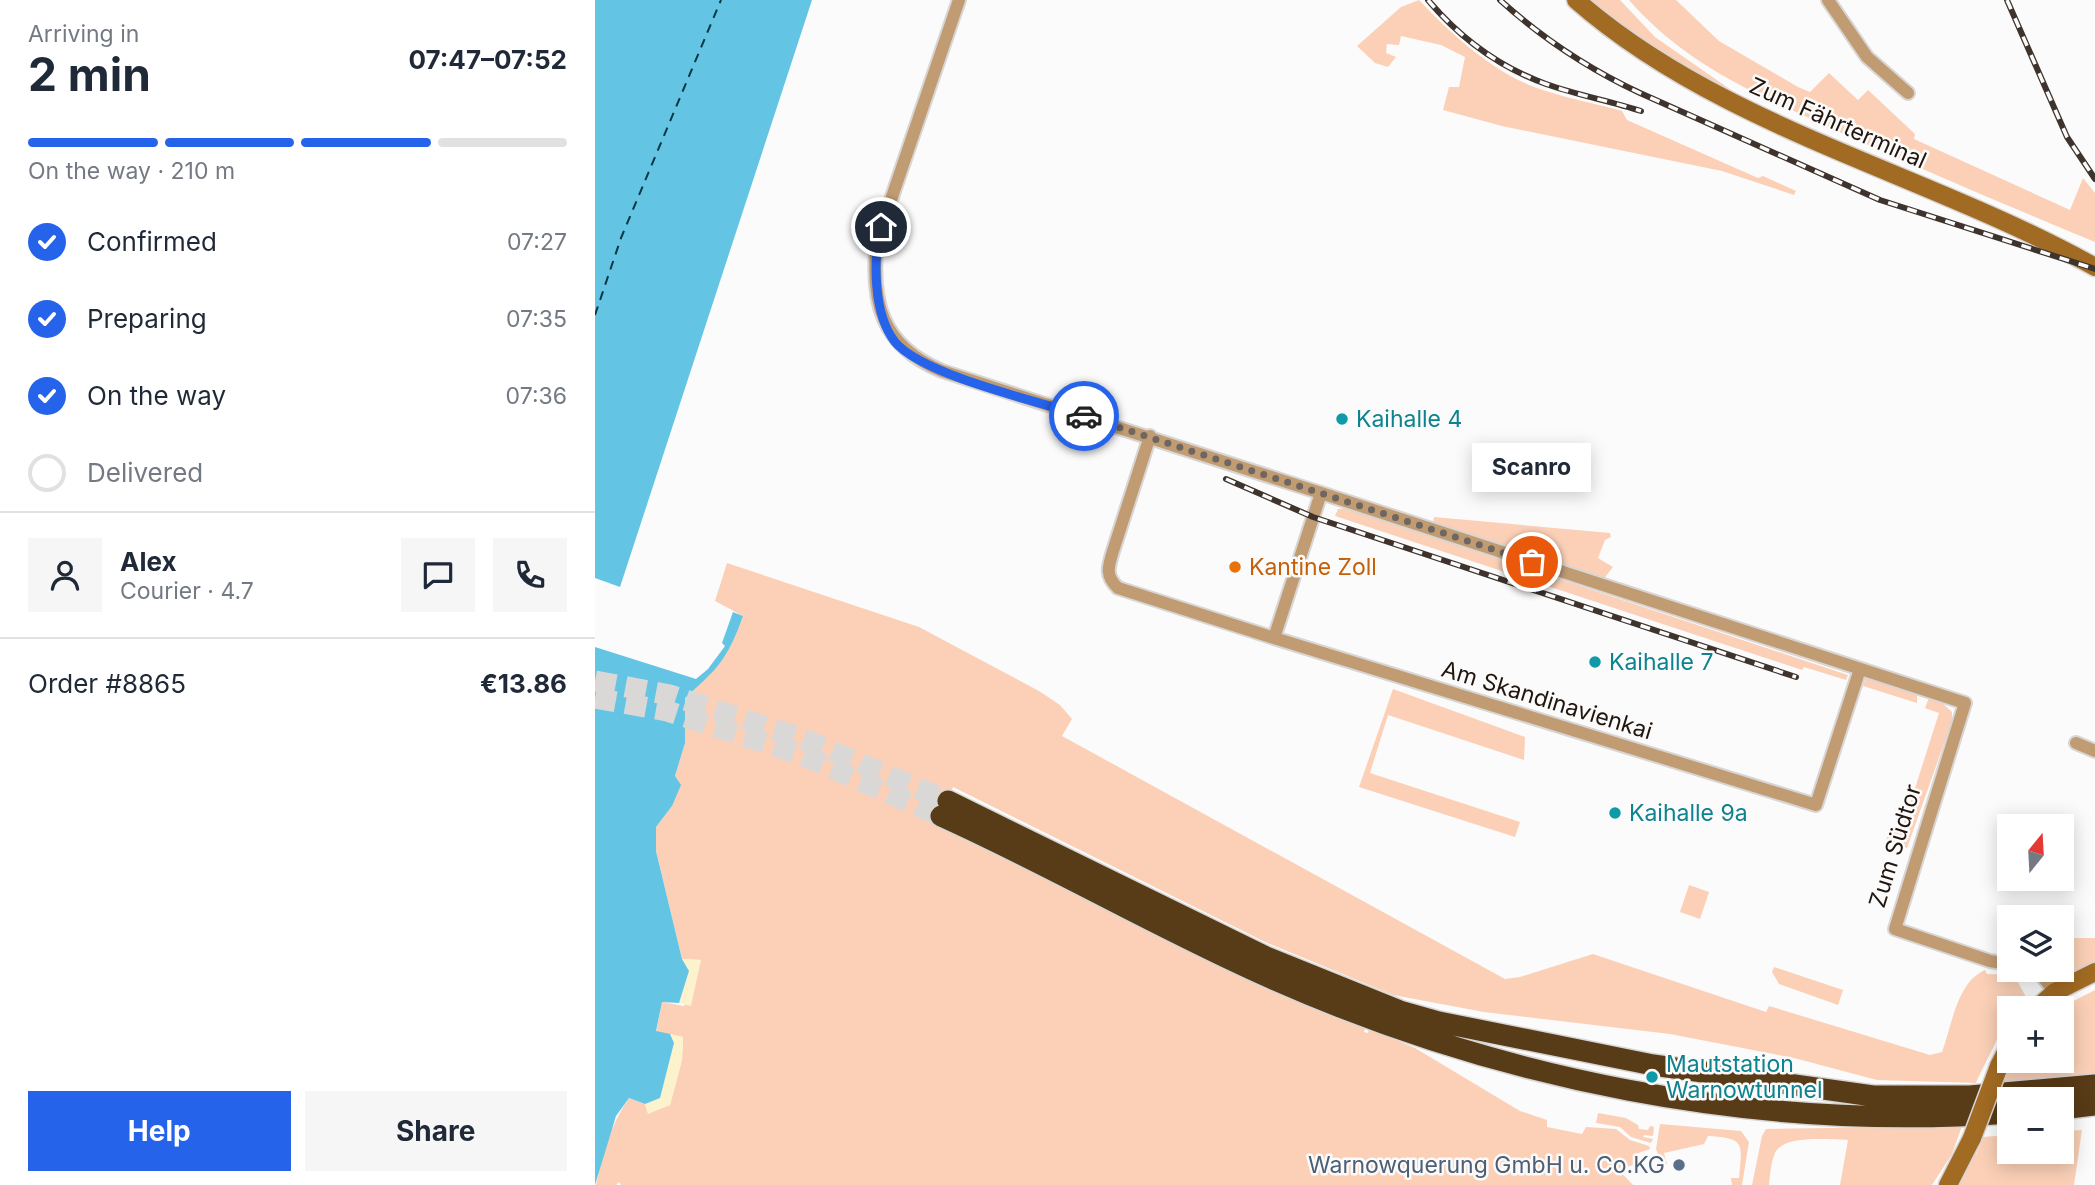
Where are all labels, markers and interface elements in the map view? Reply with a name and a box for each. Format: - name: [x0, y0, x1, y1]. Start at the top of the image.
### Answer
- text: Arriving in: [28, 20, 139, 48]
- text: 07:47–07:52: [408, 44, 567, 75]
- text: 2 min: [28, 46, 151, 102]
- street label: Zum Fährterminal: [1745, 71, 1931, 175]
- text: On the way · 210 m: [28, 157, 235, 185]
- pin: [851, 197, 911, 257]
- icon: home: [862, 208, 900, 246]
- icon: check: [28, 223, 66, 261]
- text: Confirmed: [87, 226, 217, 257]
- text: 07:27: [507, 228, 567, 256]
- icon: check: [28, 300, 66, 338]
- text: Preparing: [87, 303, 207, 334]
- text: 07:35: [506, 305, 567, 333]
- icon: check: [28, 377, 66, 415]
- text: On the way: [87, 380, 226, 411]
- courier: [1049, 381, 1119, 451]
- text: 07:36: [506, 382, 567, 410]
- icon: car: [1065, 397, 1103, 435]
- place label: Kaihalle 4: [1356, 405, 1462, 433]
- marker: Kaihalle 4: [1334, 411, 1350, 427]
- callout: Scanro: [1473, 443, 1591, 492]
- text: Scanro: [1492, 453, 1571, 481]
- text: Delivered: [87, 457, 203, 488]
- pin: [1502, 532, 1562, 592]
- button: person: [28, 538, 102, 612]
- button: chat: [401, 538, 475, 612]
- button: phone: [493, 538, 567, 612]
- icon: bag: [1513, 543, 1551, 581]
- text: Alex: [120, 546, 177, 577]
- place label: Kantine Zoll: [1249, 553, 1377, 581]
- marker: Kantine Zoll: [1227, 559, 1243, 575]
- text: Courier · 4.7: [120, 577, 254, 605]
- place label: Kaihalle 7: [1609, 648, 1714, 676]
- marker: Kaihalle 7: [1587, 654, 1603, 670]
- street label: Am Skandinavienkai: [1438, 655, 1656, 745]
- text: Order #8865: [28, 668, 186, 699]
- text: €13.86: [480, 668, 567, 699]
- street label: Zum Südtor: [1863, 781, 1927, 911]
- place label: Kaihalle 9a: [1629, 799, 1748, 827]
- marker: Kaihalle 9a: [1607, 805, 1623, 821]
- north arrow: [1997, 814, 2074, 891]
- map controls: [1997, 814, 2074, 1164]
- button: layers: [1997, 905, 2074, 982]
- button: +: [1997, 996, 2074, 1073]
- place label: Mautstation Warnowtunnel: [1666, 1050, 1823, 1104]
- marker: Mautstation Warnowtunnel: [1644, 1069, 1660, 1085]
- button: −: [1997, 1087, 2074, 1164]
- button: Help: [28, 1091, 291, 1171]
- button: Share: [305, 1091, 567, 1171]
- place label: Warnowquerung GmbH u. Co.KG: [1308, 1151, 1665, 1179]
- marker: Warnowquerung GmbH u. Co.KG: [1671, 1157, 1687, 1173]

